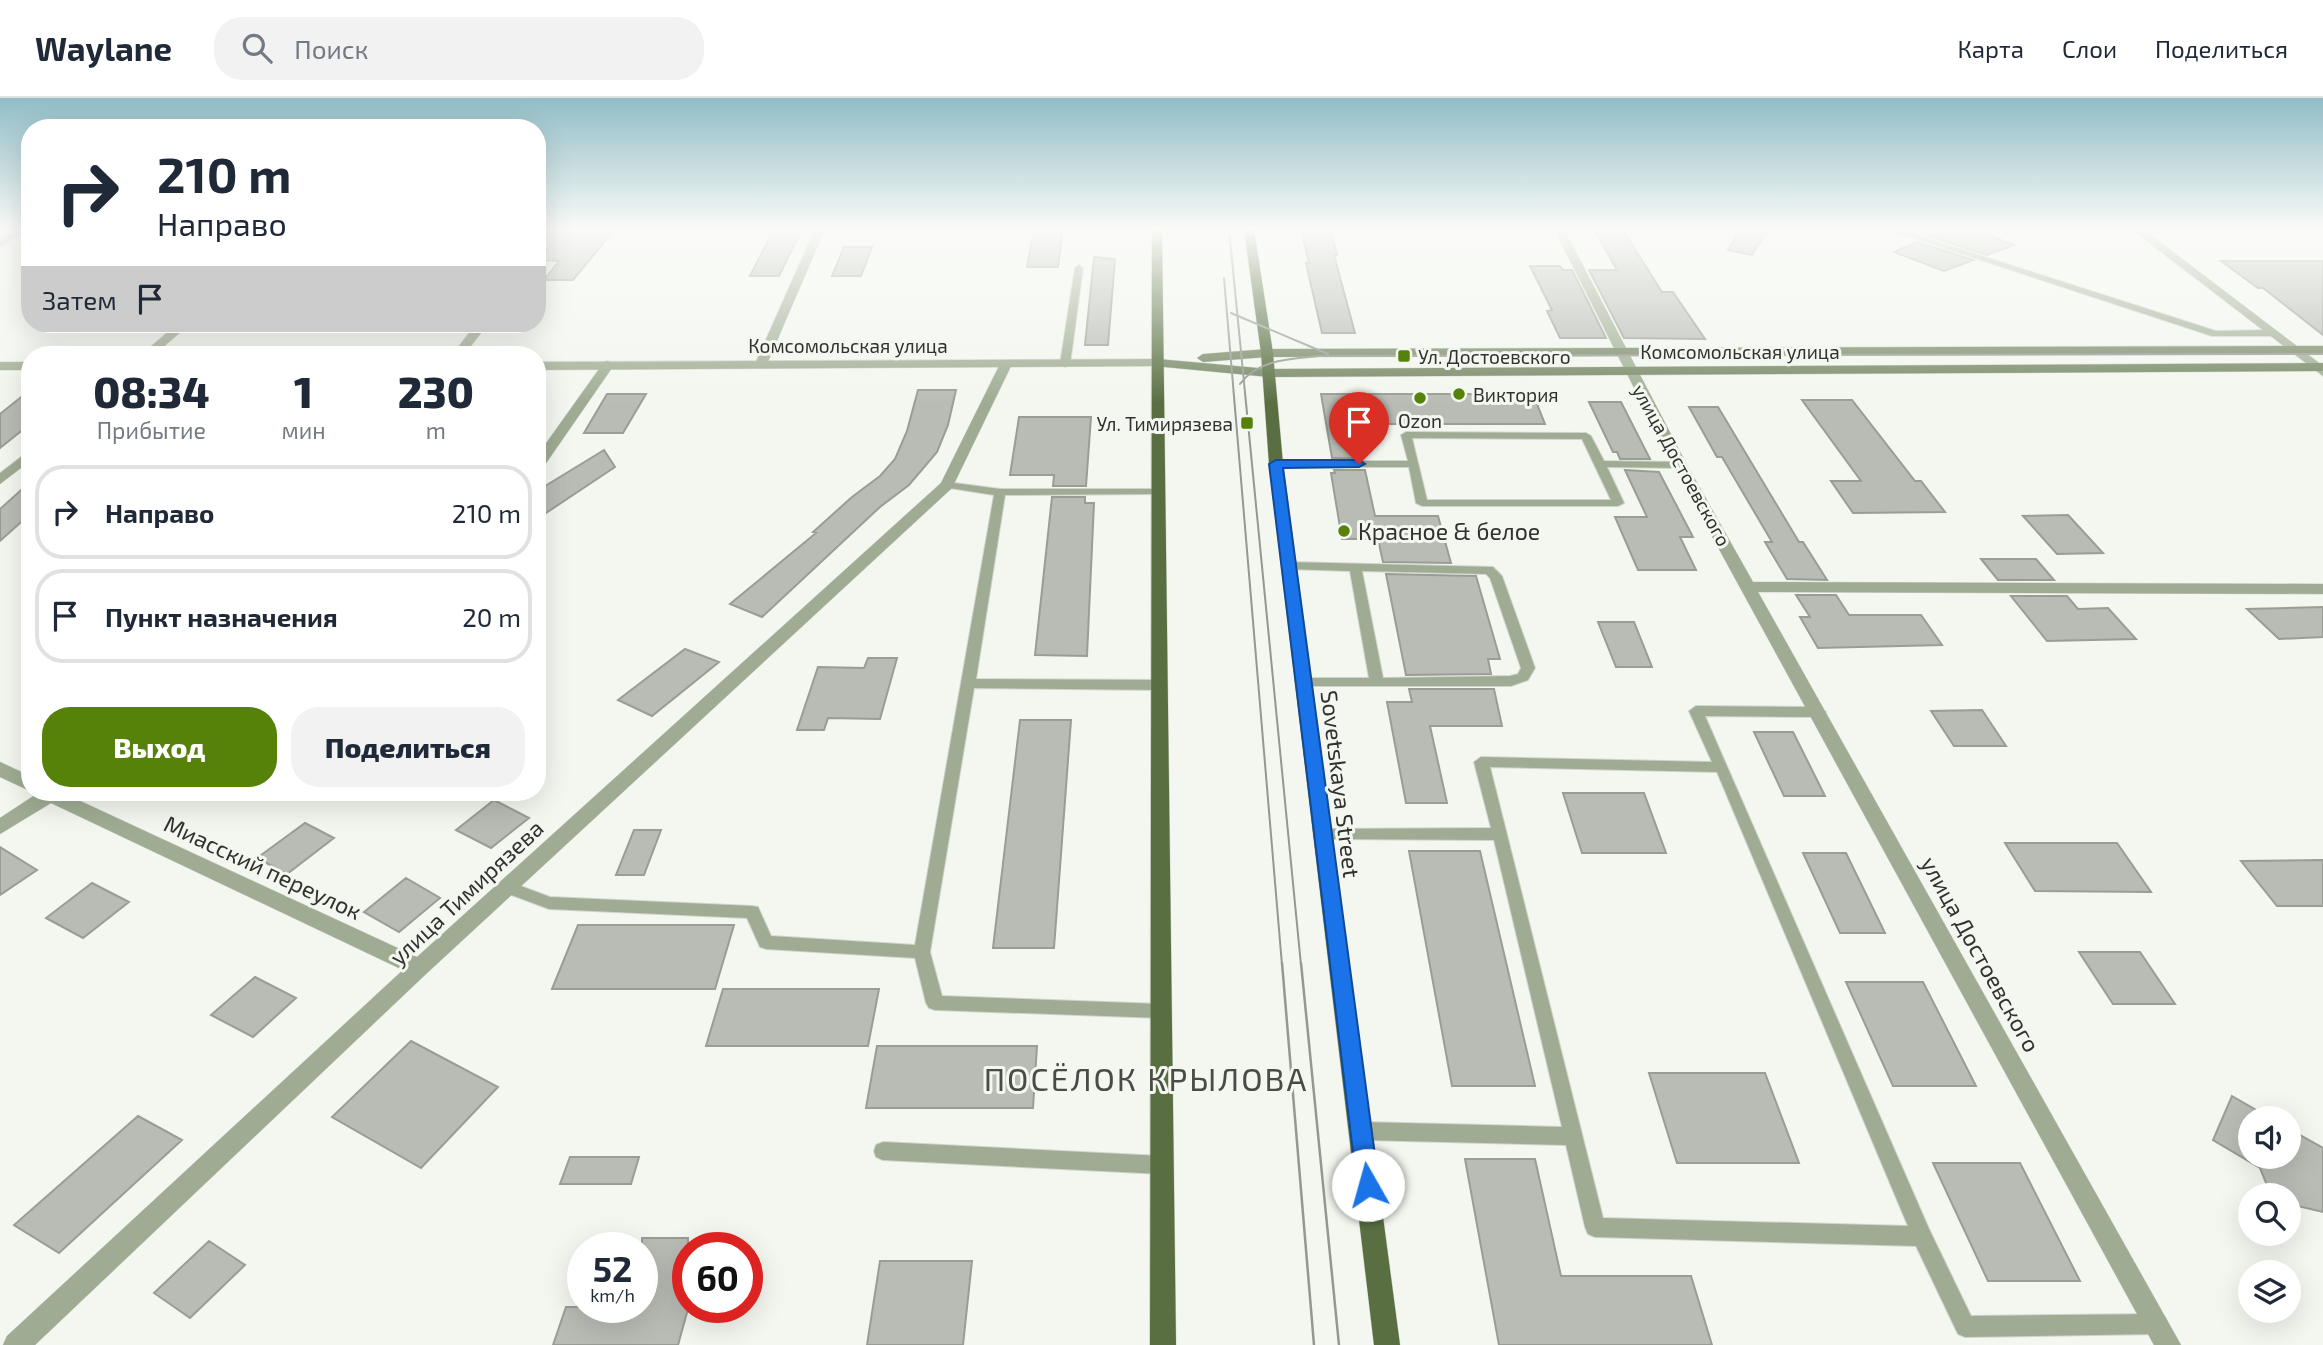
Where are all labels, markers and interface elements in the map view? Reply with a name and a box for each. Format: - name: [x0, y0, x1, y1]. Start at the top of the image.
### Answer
- search box: [214, 17, 704, 80]
- text: Waylane: [35, 28, 172, 68]
- icon: search: [238, 29, 276, 67]
- text: Поиск: [294, 33, 368, 64]
- text: Карта: [1957, 34, 2024, 63]
- text: Слои: [2062, 34, 2117, 63]
- text: Поделиться: [2155, 34, 2288, 63]
- text: 210 m: [157, 144, 291, 203]
- icon: right: [42, 147, 133, 238]
- text: Направо: [157, 204, 287, 242]
- icon: arrive: [131, 280, 169, 318]
- text: Затем: [42, 284, 117, 315]
- street label: Комсомольская улица: [748, 334, 948, 358]
- street label: Комсомольская улица: [1640, 340, 1840, 364]
- place label: Ул. Достоевского: [1418, 345, 1571, 368]
- marker: Ул. Достоевского: [1396, 348, 1412, 364]
- text: 08:34: [93, 366, 209, 416]
- text: 1: [294, 366, 313, 416]
- text: 230: [398, 366, 474, 416]
- street label: улица Достоевского: [1627, 380, 1736, 550]
- place label: Виктория: [1473, 383, 1559, 406]
- marker: Виктория: [1451, 386, 1467, 402]
- marker: Ozon: [1412, 390, 1428, 406]
- pin: [1329, 392, 1389, 464]
- icon: arrive: [1340, 403, 1378, 441]
- place label: Ozon: [1398, 409, 1442, 432]
- place label: Ул. Тимирязева: [1096, 412, 1233, 435]
- marker: Ул. Тимирязева: [1239, 415, 1255, 431]
- text: Прибытие: [97, 416, 206, 444]
- text: мин: [282, 416, 326, 444]
- text: m: [426, 416, 446, 444]
- icon: right: [46, 493, 84, 531]
- text: Направо: [105, 497, 214, 528]
- text: 210 m: [452, 497, 521, 528]
- place label: Красное & белое: [1358, 517, 1540, 545]
- marker: Красное & белое: [1336, 523, 1352, 539]
- icon: arrive: [46, 597, 84, 635]
- text: Пункт назначения: [105, 601, 338, 632]
- text: 20 m: [462, 601, 521, 632]
- street label: Sovetskaya Street: [1316, 689, 1366, 880]
- button: Выход: [42, 707, 277, 787]
- button: Поделиться: [291, 707, 525, 787]
- street label: Миасский переулок: [159, 809, 366, 926]
- street label: улица Тимирязева: [383, 814, 549, 971]
- street label: улица Достоевского: [1915, 851, 2046, 1057]
- district label: ПОСЁЛОК КРЫЛОВА: [984, 1059, 1308, 1097]
- map controls: [2238, 1106, 2301, 1323]
- button: sound: [2238, 1106, 2301, 1169]
- position arrow: [1331, 1148, 1405, 1222]
- button: search: [2238, 1183, 2301, 1246]
- speed limit sign: 60: [672, 1232, 763, 1323]
- text: 52: [593, 1247, 632, 1289]
- button: layers: [2238, 1260, 2301, 1323]
- text: km/h: [590, 1284, 635, 1306]

